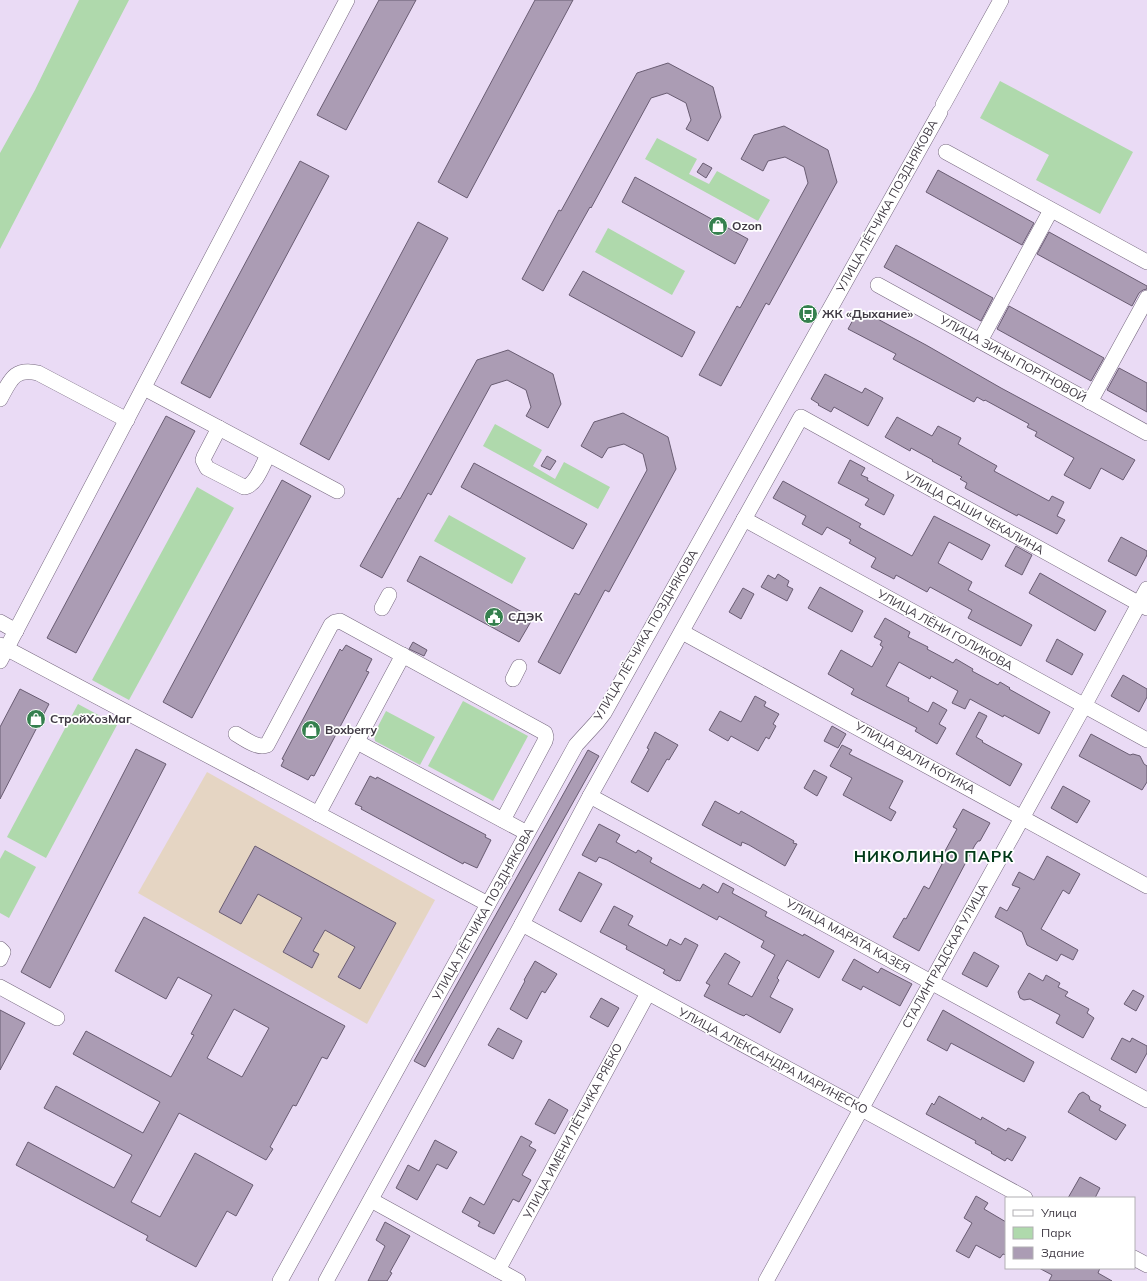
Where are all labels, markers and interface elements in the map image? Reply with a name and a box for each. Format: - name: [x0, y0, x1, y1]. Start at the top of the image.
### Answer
- street label: УЛИЦА ЛЁТЧИКА ПОЗДНЯКОВА: [832, 117, 941, 296]
- shop icon: Ozon: [707, 215, 729, 237]
- place label: Ozon: [732, 218, 762, 233]
- bus stop icon: ЖК «Дыхание»: [797, 303, 819, 325]
- place label: ЖК «Дыхание»: [822, 306, 913, 321]
- street label: УЛИЦА ЗИНЫ ПОРТНОВОЙ: [936, 311, 1089, 405]
- street label: УЛИЦА САШИ ЧЕКАЛИНА: [901, 467, 1047, 557]
- street label: УЛИЦА ЛЁТЧИКА ПОЗДНЯКОВА: [590, 546, 701, 724]
- street label: УЛИЦА ЛЁНИ ГОЛИКОВА: [874, 585, 1016, 673]
- public building icon: СДЭК: [483, 606, 505, 628]
- place label: СДЭК: [508, 609, 543, 624]
- shop icon: СтройХозМаг: [25, 708, 47, 730]
- place label: СтройХозМаг: [50, 711, 132, 726]
- street label: УЛИЦА ВАЛИ КОТИКА: [852, 718, 978, 797]
- shop icon: Boxberry: [300, 719, 322, 741]
- place label: Boxberry: [325, 722, 378, 737]
- street label: УЛИЦА ЛЁТЧИКА ПОЗДНЯКОВА: [428, 825, 537, 1004]
- district label: НИКОЛИНО ПАРК: [854, 846, 1014, 866]
- street label: СТАЛИНГРАДСКАЯ УЛИЦА: [898, 881, 991, 1031]
- street label: УЛИЦА МАРАТА КАЗЕЯ: [783, 895, 913, 976]
- street label: УЛИЦА АЛЕКСАНДРА МАРИНЕСКО: [675, 1004, 871, 1117]
- street label: УЛИЦА ИМЕНИ ЛЁТЧИКА РЯБКО: [519, 1040, 625, 1222]
- legend: [1005, 1197, 1135, 1269]
- text: Улица: [1040, 1205, 1077, 1220]
- text: Парк: [1041, 1225, 1072, 1240]
- text: Здание: [1041, 1245, 1085, 1260]

